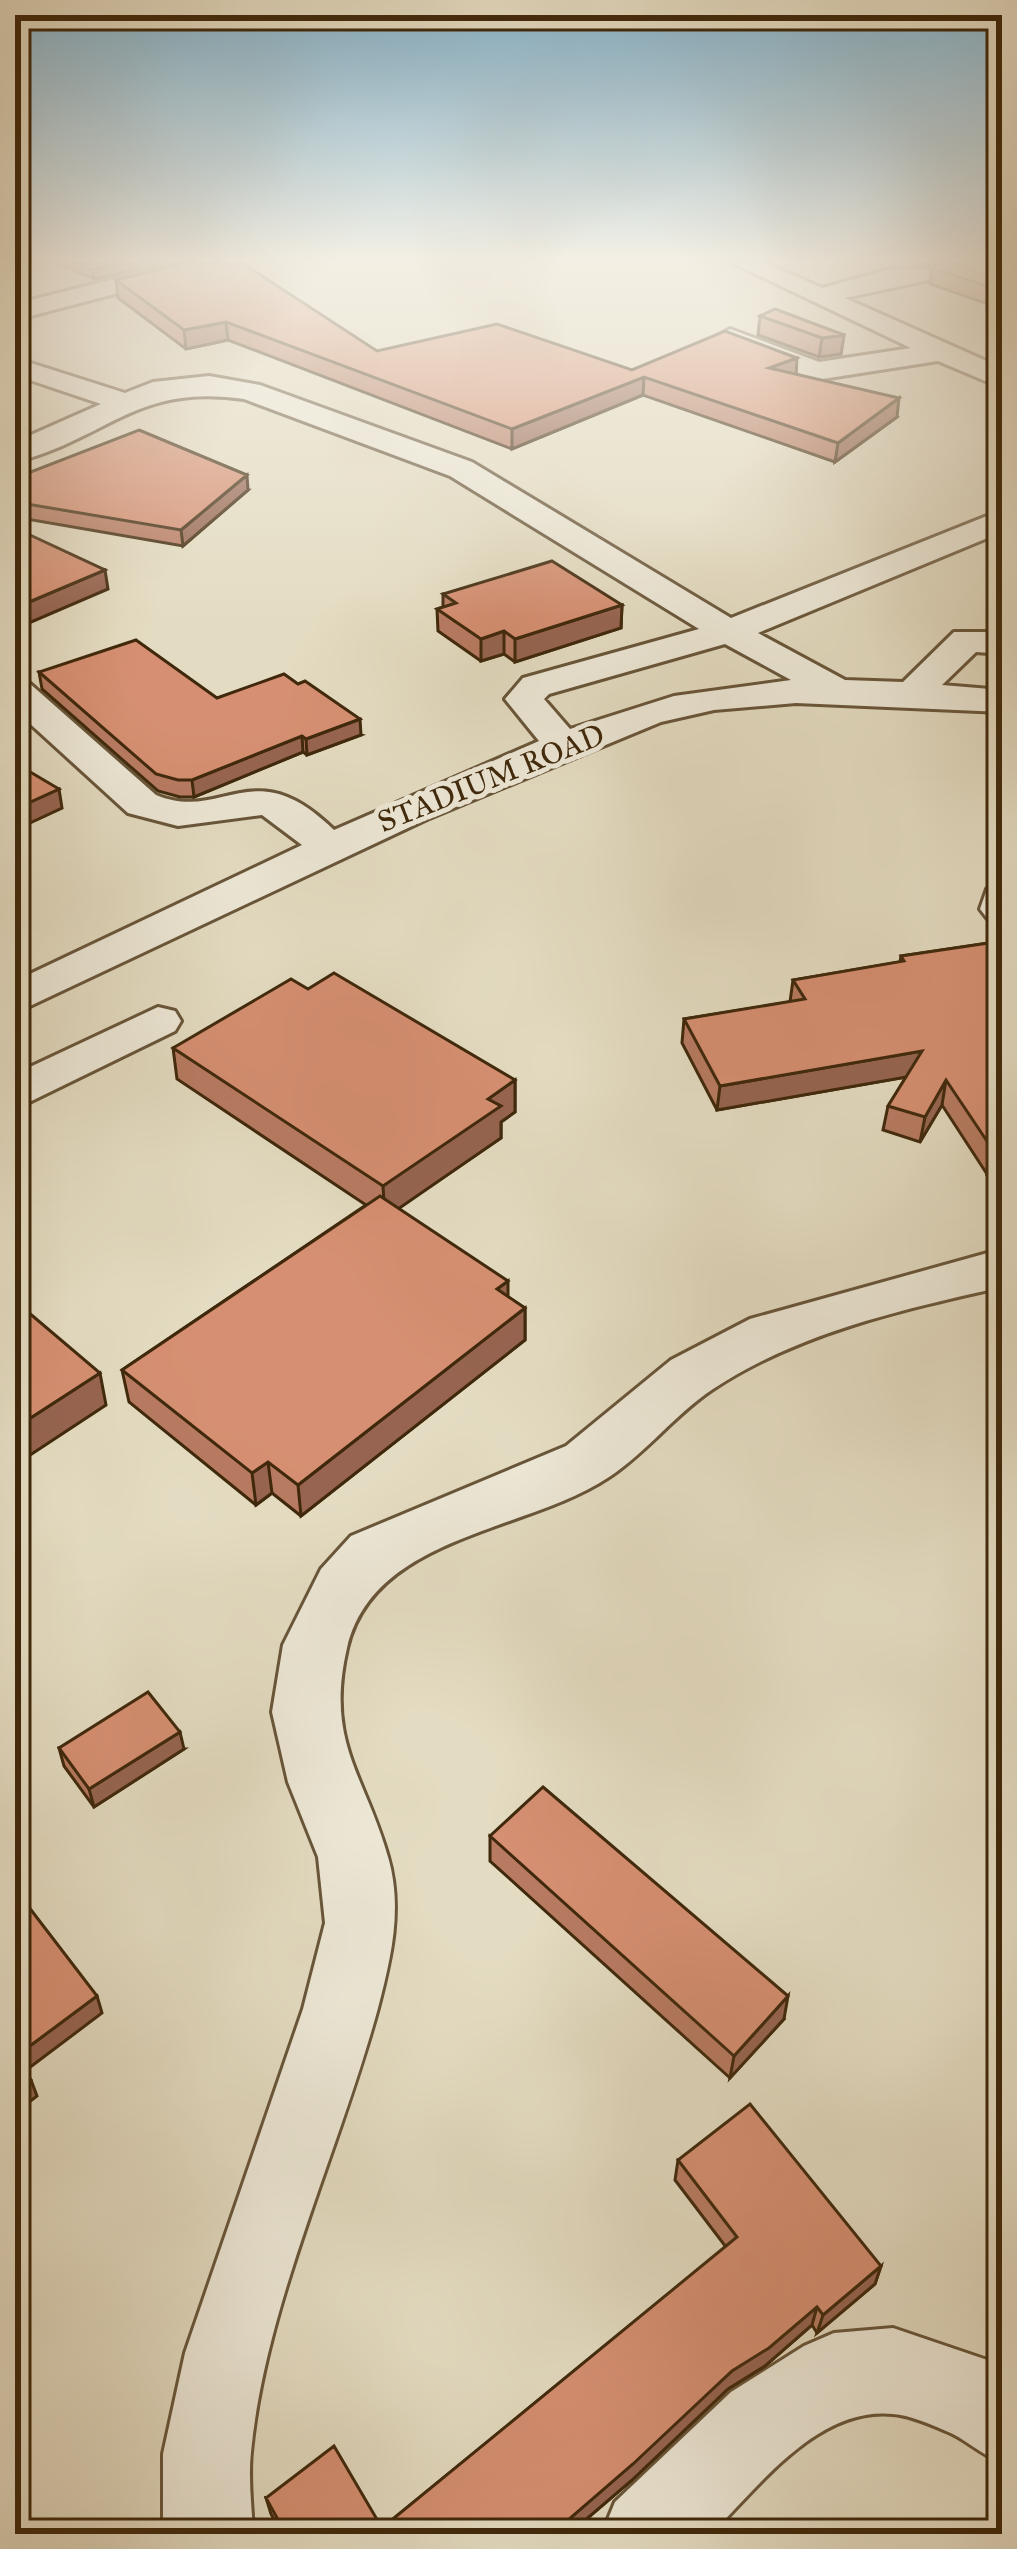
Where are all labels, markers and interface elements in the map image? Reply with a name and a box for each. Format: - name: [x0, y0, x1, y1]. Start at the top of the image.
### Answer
- street label: STADIUM ROAD: [372, 716, 610, 840]

